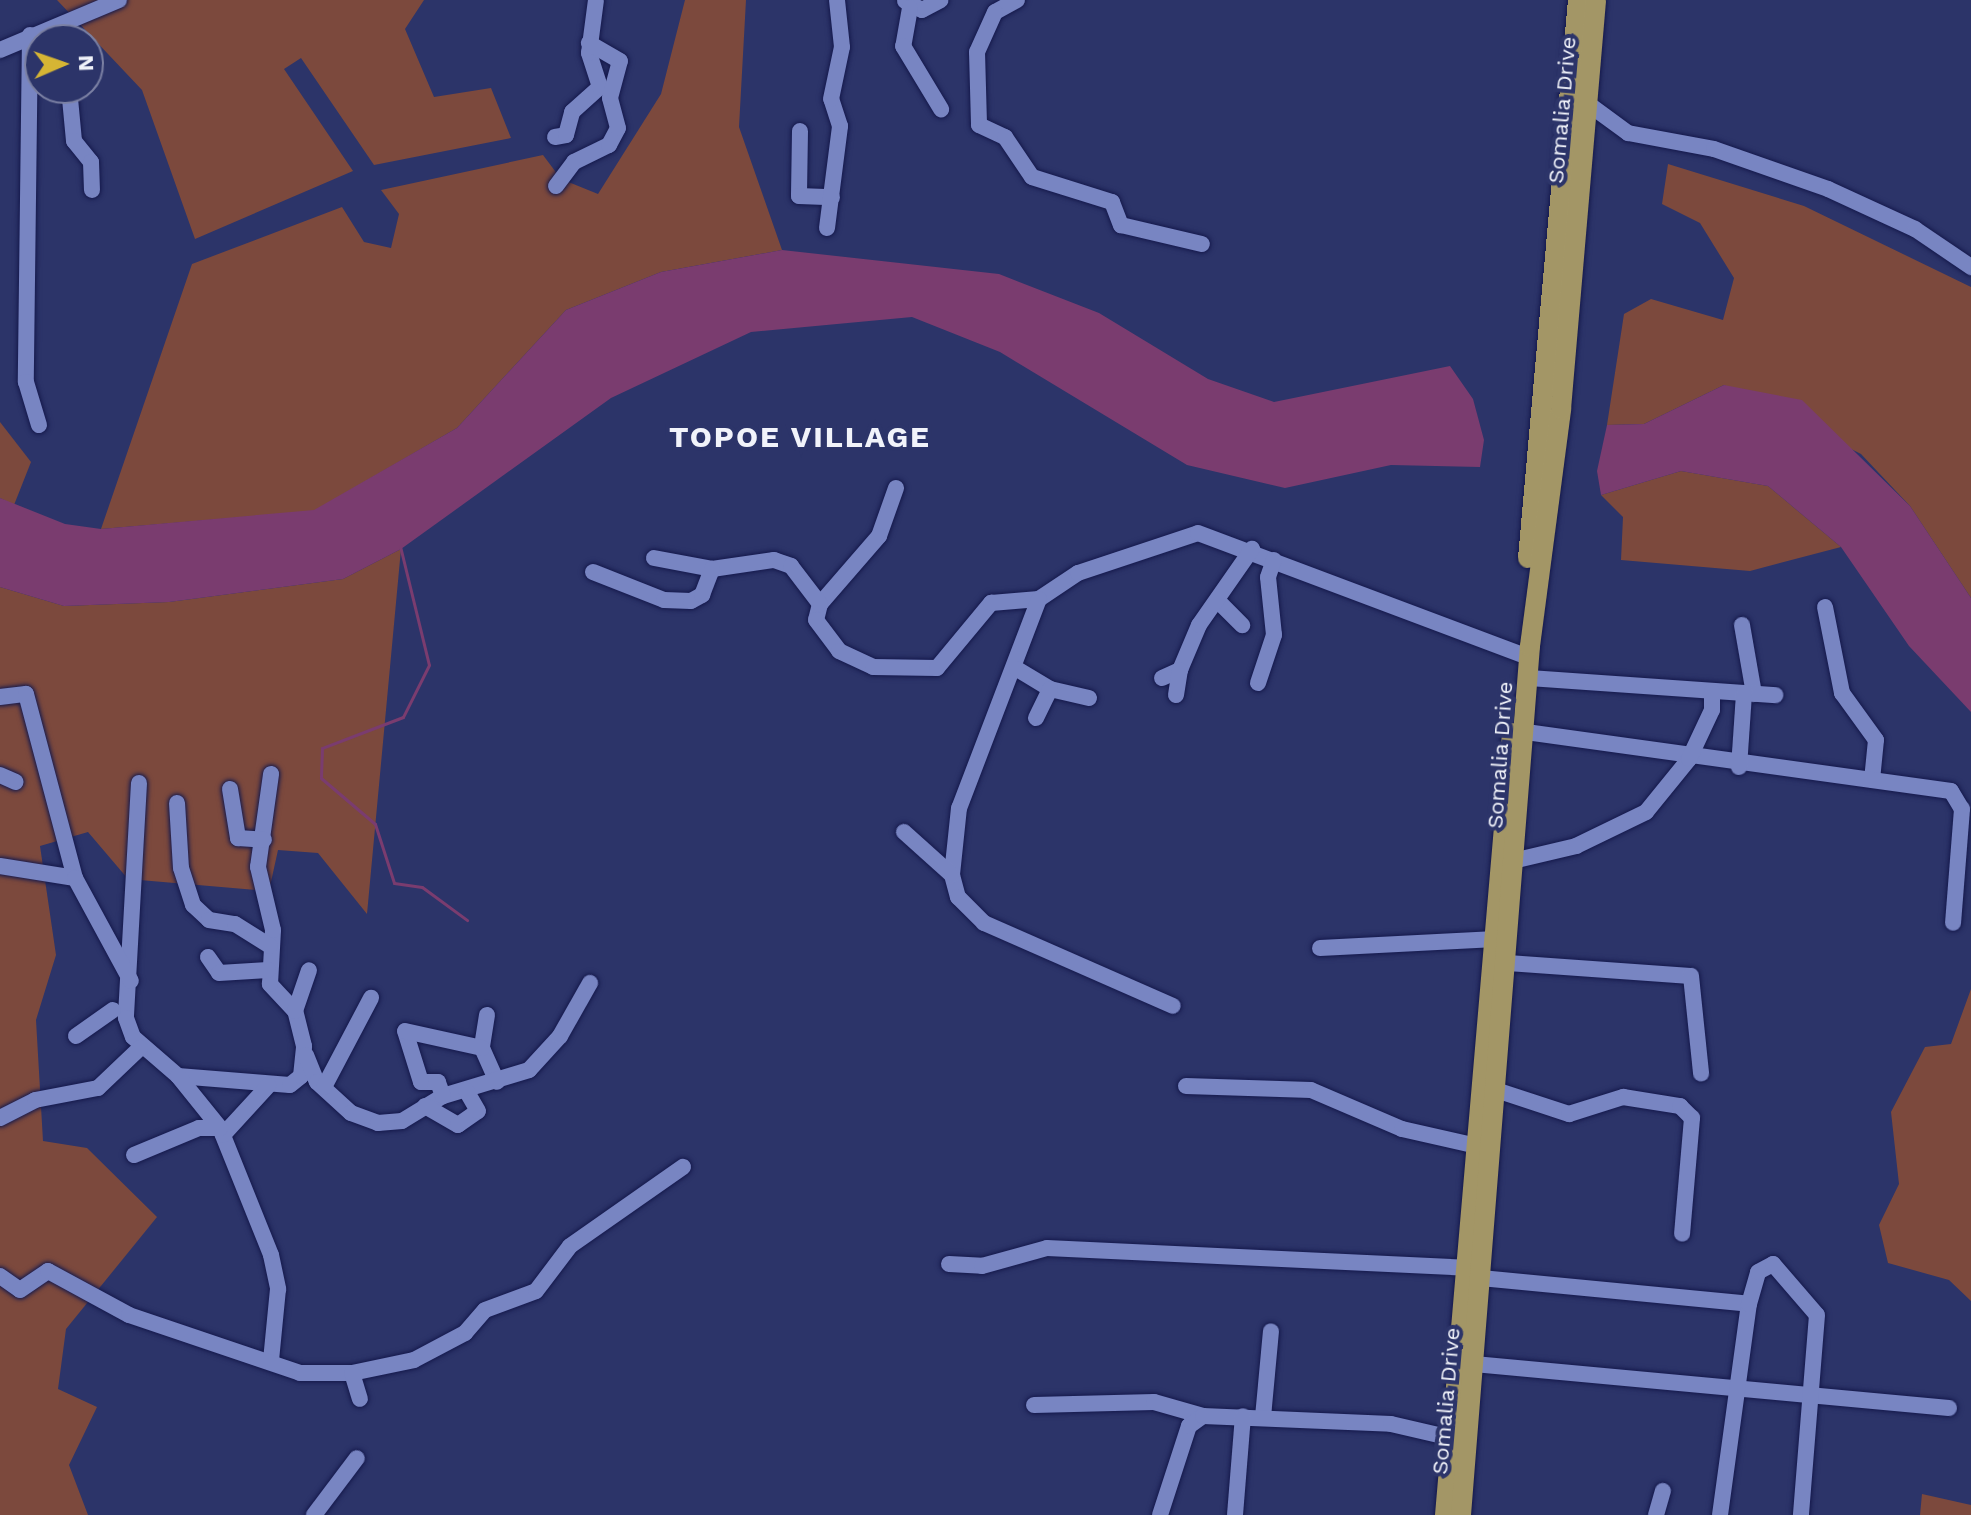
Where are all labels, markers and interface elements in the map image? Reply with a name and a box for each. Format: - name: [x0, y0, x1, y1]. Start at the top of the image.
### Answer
- north arrow: [24, 24, 104, 104]
- street label: Somalia Drive: [1542, 35, 1582, 185]
- text: N: [74, 55, 99, 72]
- district label: TOPOE VILLAGE: [669, 419, 931, 455]
- street label: Somalia Drive: [1482, 680, 1518, 830]
- street label: Somalia Drive: [1426, 1326, 1466, 1476]

